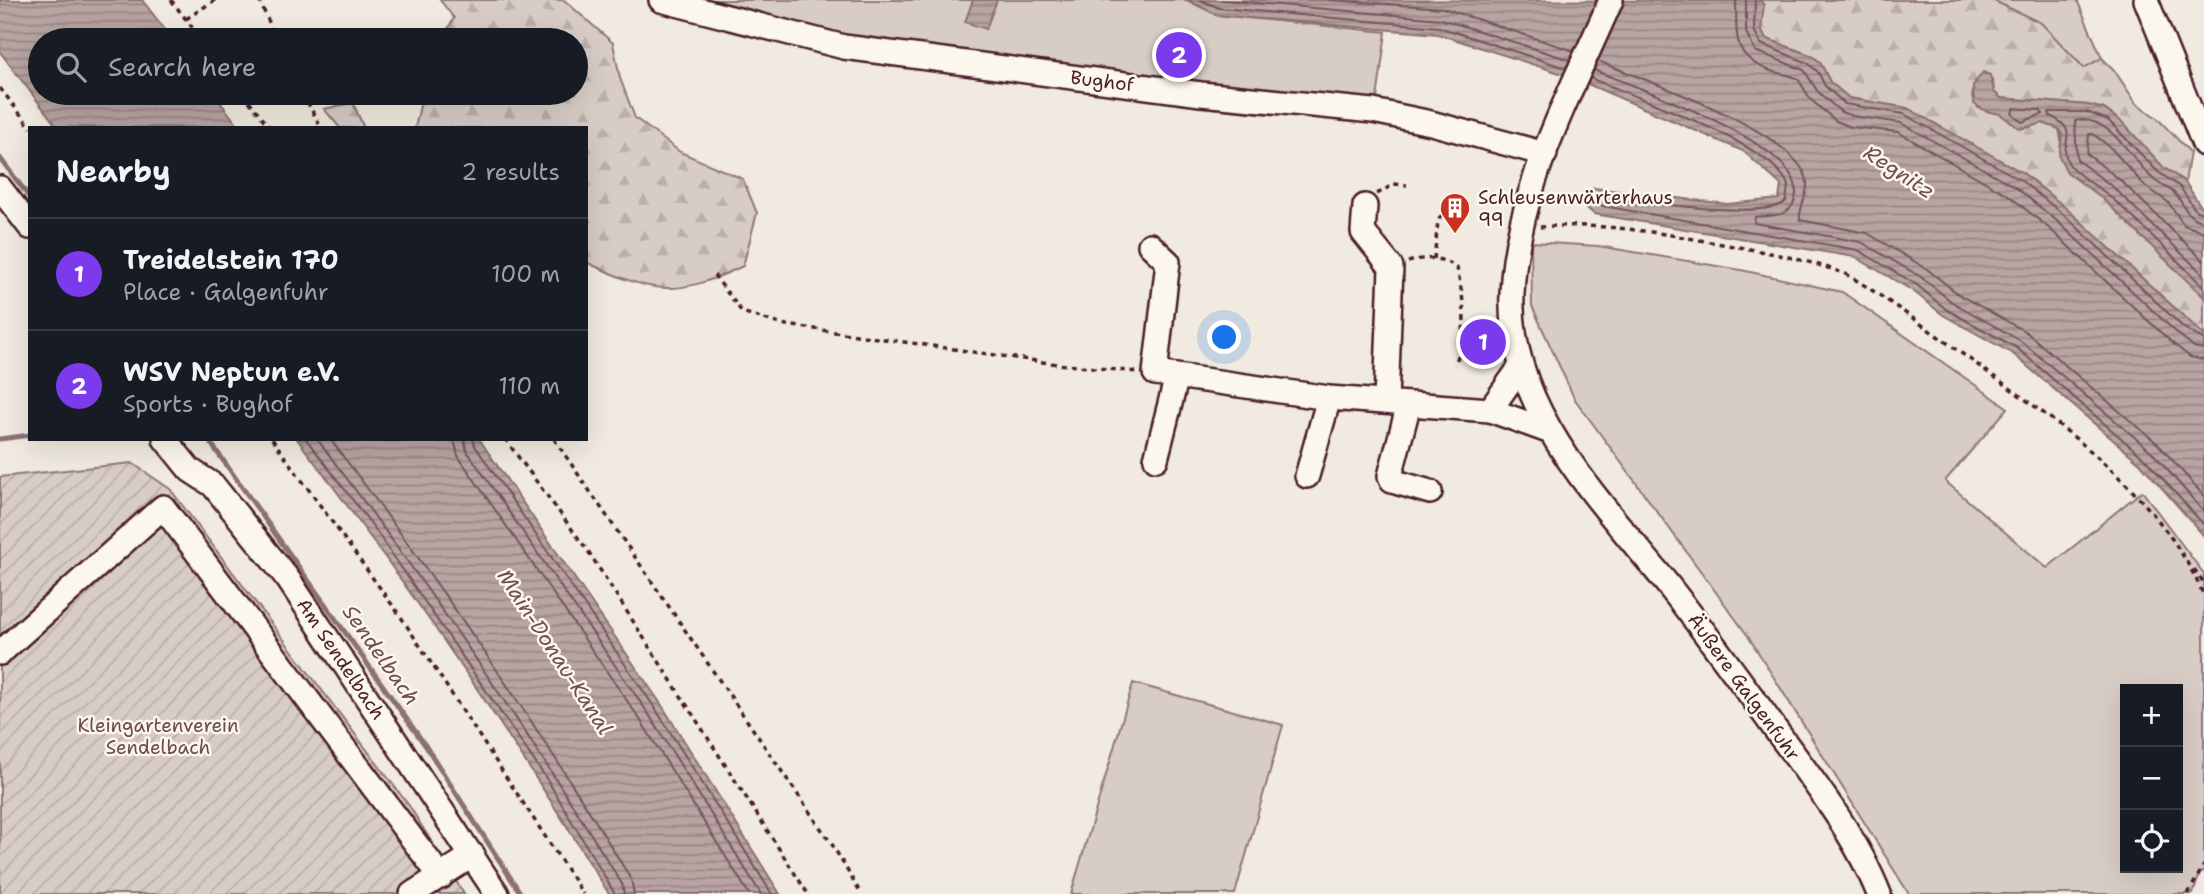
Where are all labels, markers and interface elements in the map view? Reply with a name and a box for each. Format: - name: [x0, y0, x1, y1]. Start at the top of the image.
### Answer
- search box: [28, 28, 588, 105]
- pin: 2: [1156, 29, 1202, 81]
- icon: search: [52, 48, 90, 86]
- text: Search here: [108, 49, 257, 84]
- street label: Bughof: [1069, 65, 1136, 97]
- water label: Regnitz: [1858, 139, 1940, 205]
- text: Nearby: [56, 151, 171, 192]
- text: 2 results: [461, 157, 560, 187]
- place label: Schleusenwärterhaus 99: [1478, 185, 1673, 232]
- building icon: Schleusenwärterhaus 99: [1438, 191, 1472, 235]
- text: Treidelstein 170: [123, 242, 339, 277]
- text: 1: [74, 259, 84, 289]
- text: 100 m: [491, 259, 560, 289]
- text: Place · Galgenfuhr: [123, 277, 329, 307]
- pin: 1: [1460, 316, 1506, 368]
- your location: [1207, 320, 1241, 354]
- text: WSV Neptun e.V.: [123, 354, 340, 389]
- text: 2: [71, 371, 87, 401]
- text: 110 m: [498, 371, 560, 401]
- text: Sports · Bughof: [123, 389, 293, 419]
- water label: Main-Donau-Kanal: [491, 564, 619, 740]
- street label: Am Sendelbach: [291, 593, 391, 725]
- water label: Sendelbach: [336, 599, 426, 711]
- street label: Äußere Galgenfuhr: [1682, 608, 1806, 766]
- map controls: [2120, 684, 2183, 873]
- button: +: [2120, 684, 2183, 747]
- park label: Kleingartenverein Sendelbach: [77, 713, 239, 760]
- button: −: [2120, 747, 2183, 810]
- button: locate: [2120, 810, 2183, 873]

